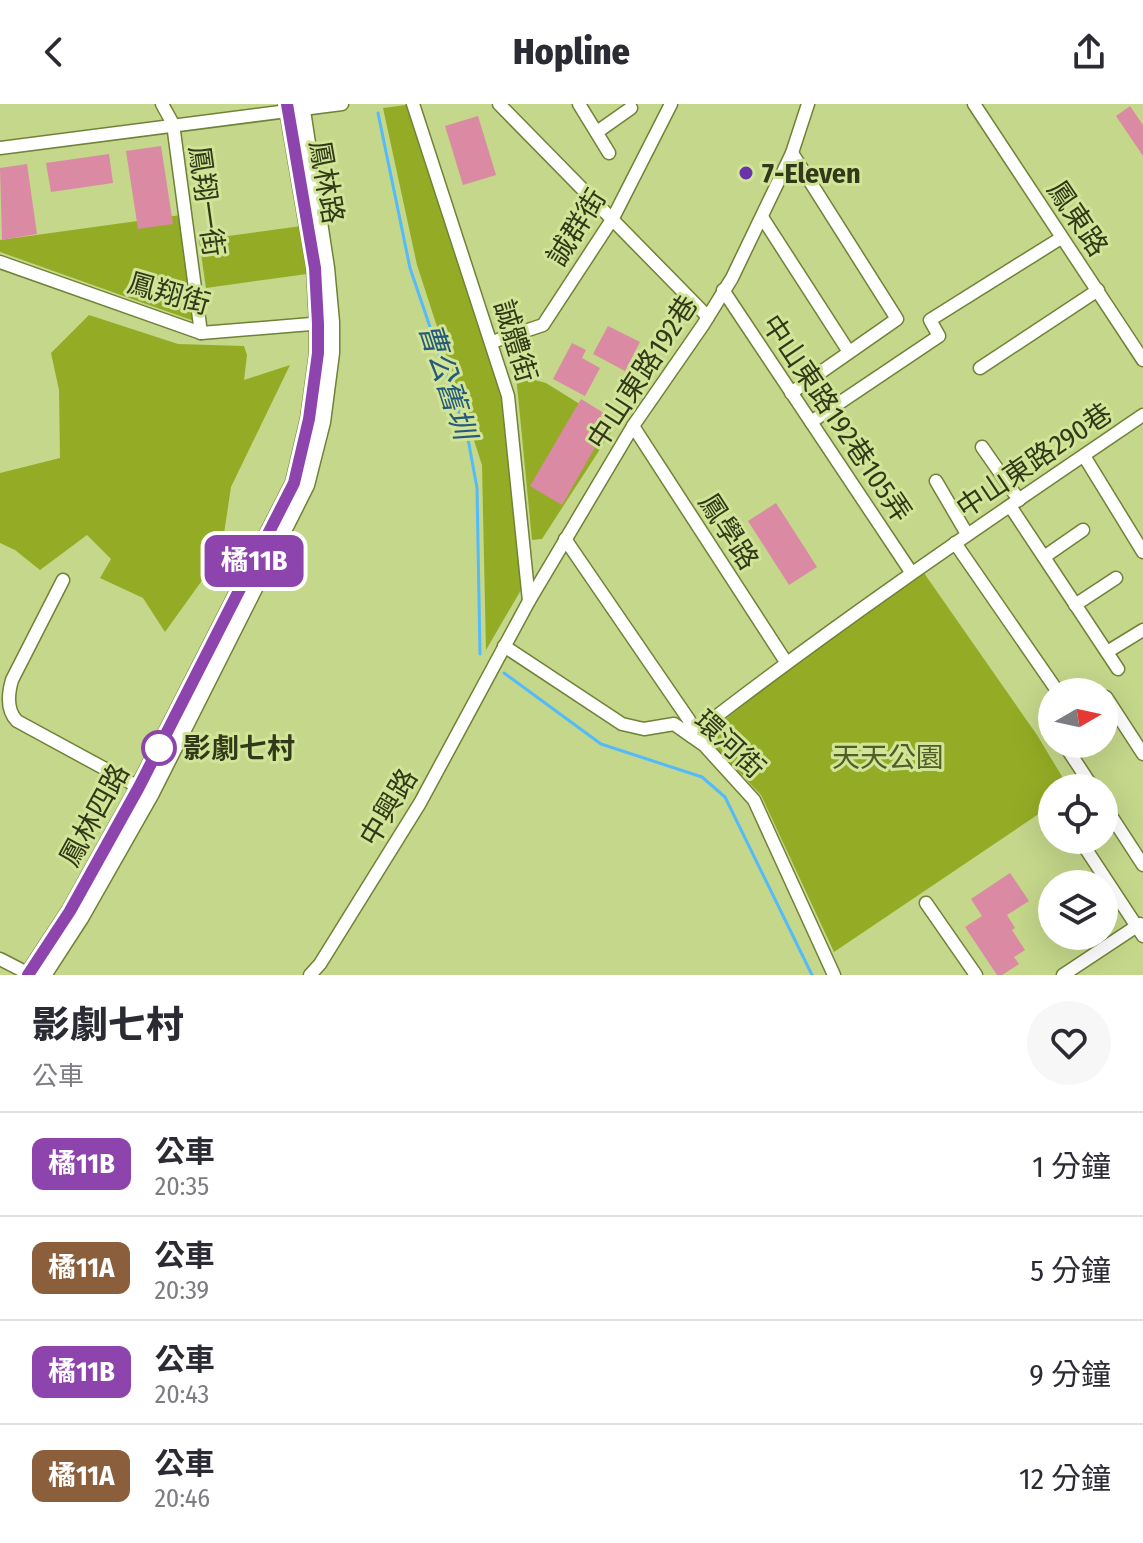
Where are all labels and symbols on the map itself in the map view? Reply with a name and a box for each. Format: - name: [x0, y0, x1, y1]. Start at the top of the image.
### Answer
- street label: 鳳林路: [303, 138, 350, 226]
- street label: 鳳翔一街: [182, 143, 231, 259]
- place label: 7-Eleven: [762, 157, 861, 190]
- marker: 7-Eleven: [737, 164, 755, 182]
- street label: 鳳東路: [1040, 174, 1115, 262]
- street label: 誠群街: [540, 183, 613, 272]
- street label: 鳳翔街: [124, 266, 214, 321]
- street label: 中山東路192巷: [581, 289, 704, 455]
- street label: 誠體街: [487, 296, 544, 386]
- street label: 中山東路192巷105弄: [755, 308, 918, 528]
- water label: 曹公舊圳: [411, 318, 484, 447]
- street label: 中山東路290巷: [950, 396, 1118, 525]
- street label: 鳳學路: [692, 487, 765, 575]
- line badge: 橘11B: [198, 535, 310, 587]
- north arrow: [1038, 678, 1118, 758]
- street label: 環河街: [688, 704, 772, 785]
- marker: 影劇七村: [142, 731, 176, 765]
- place label: 影劇七村: [183, 732, 295, 765]
- park label: 天天公園: [832, 741, 944, 774]
- street label: 鳳林四路: [53, 758, 136, 872]
- street label: 中興路: [353, 763, 424, 852]

